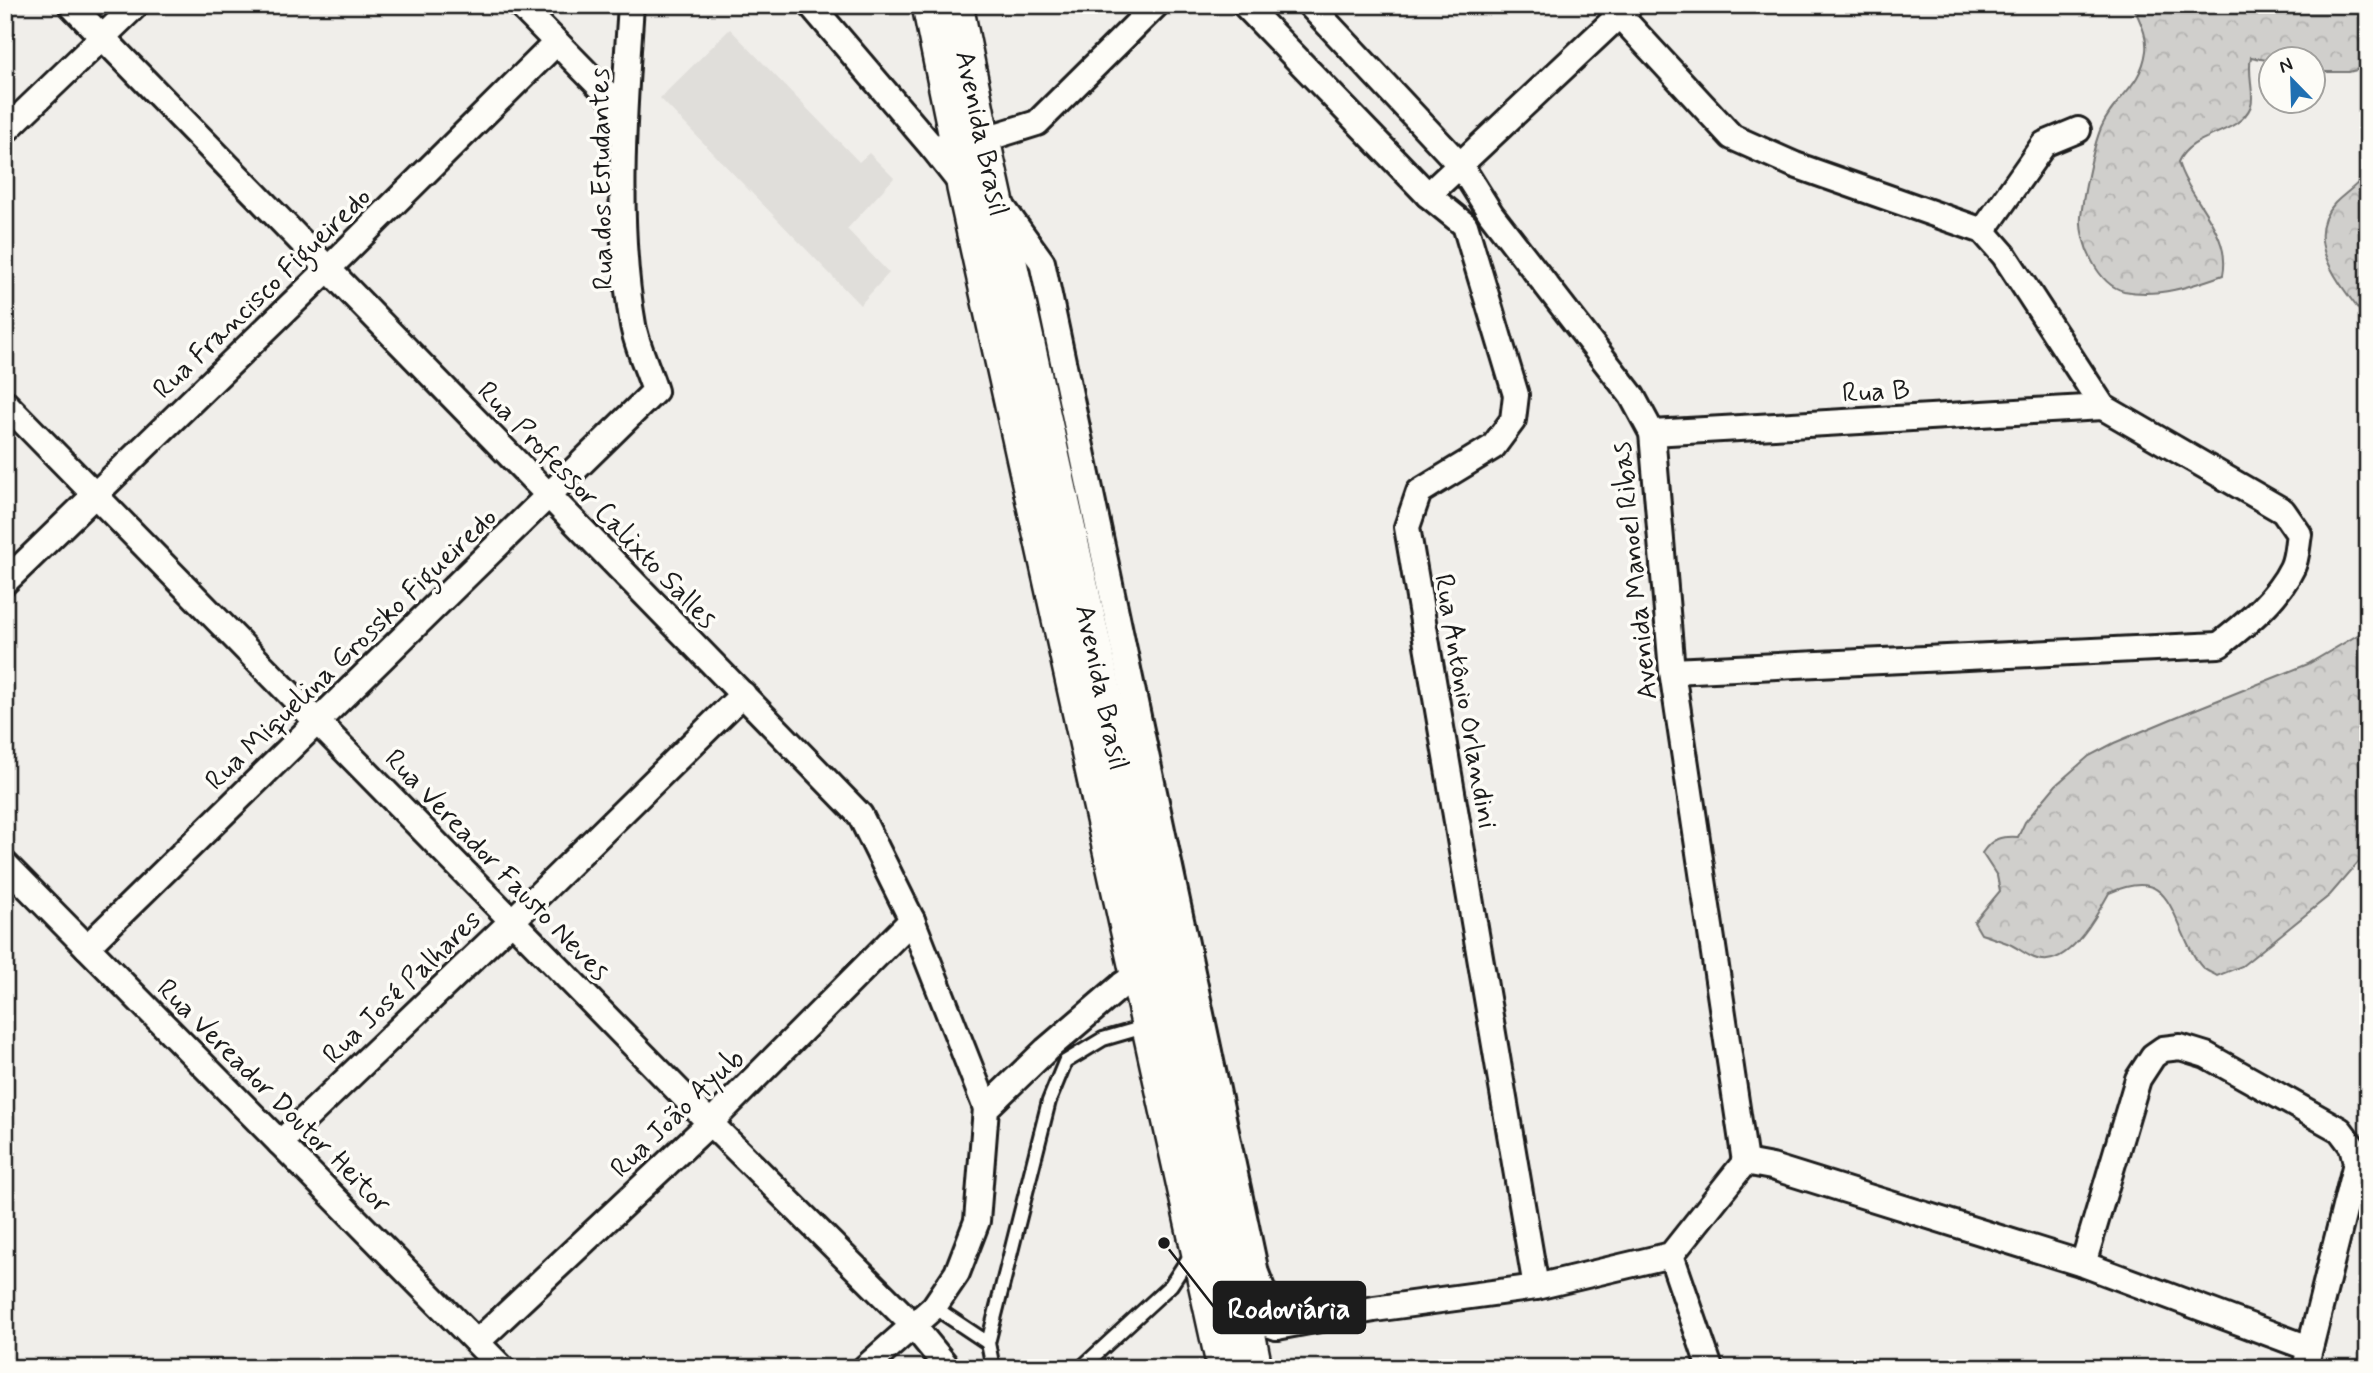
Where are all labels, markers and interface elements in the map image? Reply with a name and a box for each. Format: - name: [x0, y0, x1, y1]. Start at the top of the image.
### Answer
- north arrow: [2258, 46, 2328, 116]
- street label: Avenida Brasil: [945, 47, 1016, 220]
- text: N: [2275, 52, 2297, 80]
- street label: Rua dos Estudantes: [582, 68, 623, 290]
- street label: Rua Francisco Figueiredo: [146, 180, 382, 410]
- street label: Rua B: [1841, 372, 1911, 413]
- street label: Rua Professor Calixto Salles: [468, 374, 724, 637]
- street label: Avenida Manoel Ribas: [1604, 440, 1667, 702]
- street label: Rua Miquelina Grossko Figueiredo: [198, 500, 508, 802]
- street label: Rua Antônio Orlandini: [1424, 571, 1505, 832]
- street label: Avenida Brasil: [1065, 601, 1136, 774]
- street label: Rua Vereador Fausto Neves: [376, 742, 617, 990]
- street label: Rua José Palhares: [315, 902, 490, 1073]
- street label: Rua Vereador Doutor Heitor: [148, 971, 399, 1222]
- street label: Rua João Ayub: [603, 1041, 753, 1187]
- callout: Rodoviária: [1214, 1282, 1365, 1333]
- text: Rodoviária: [1227, 1290, 1351, 1329]

